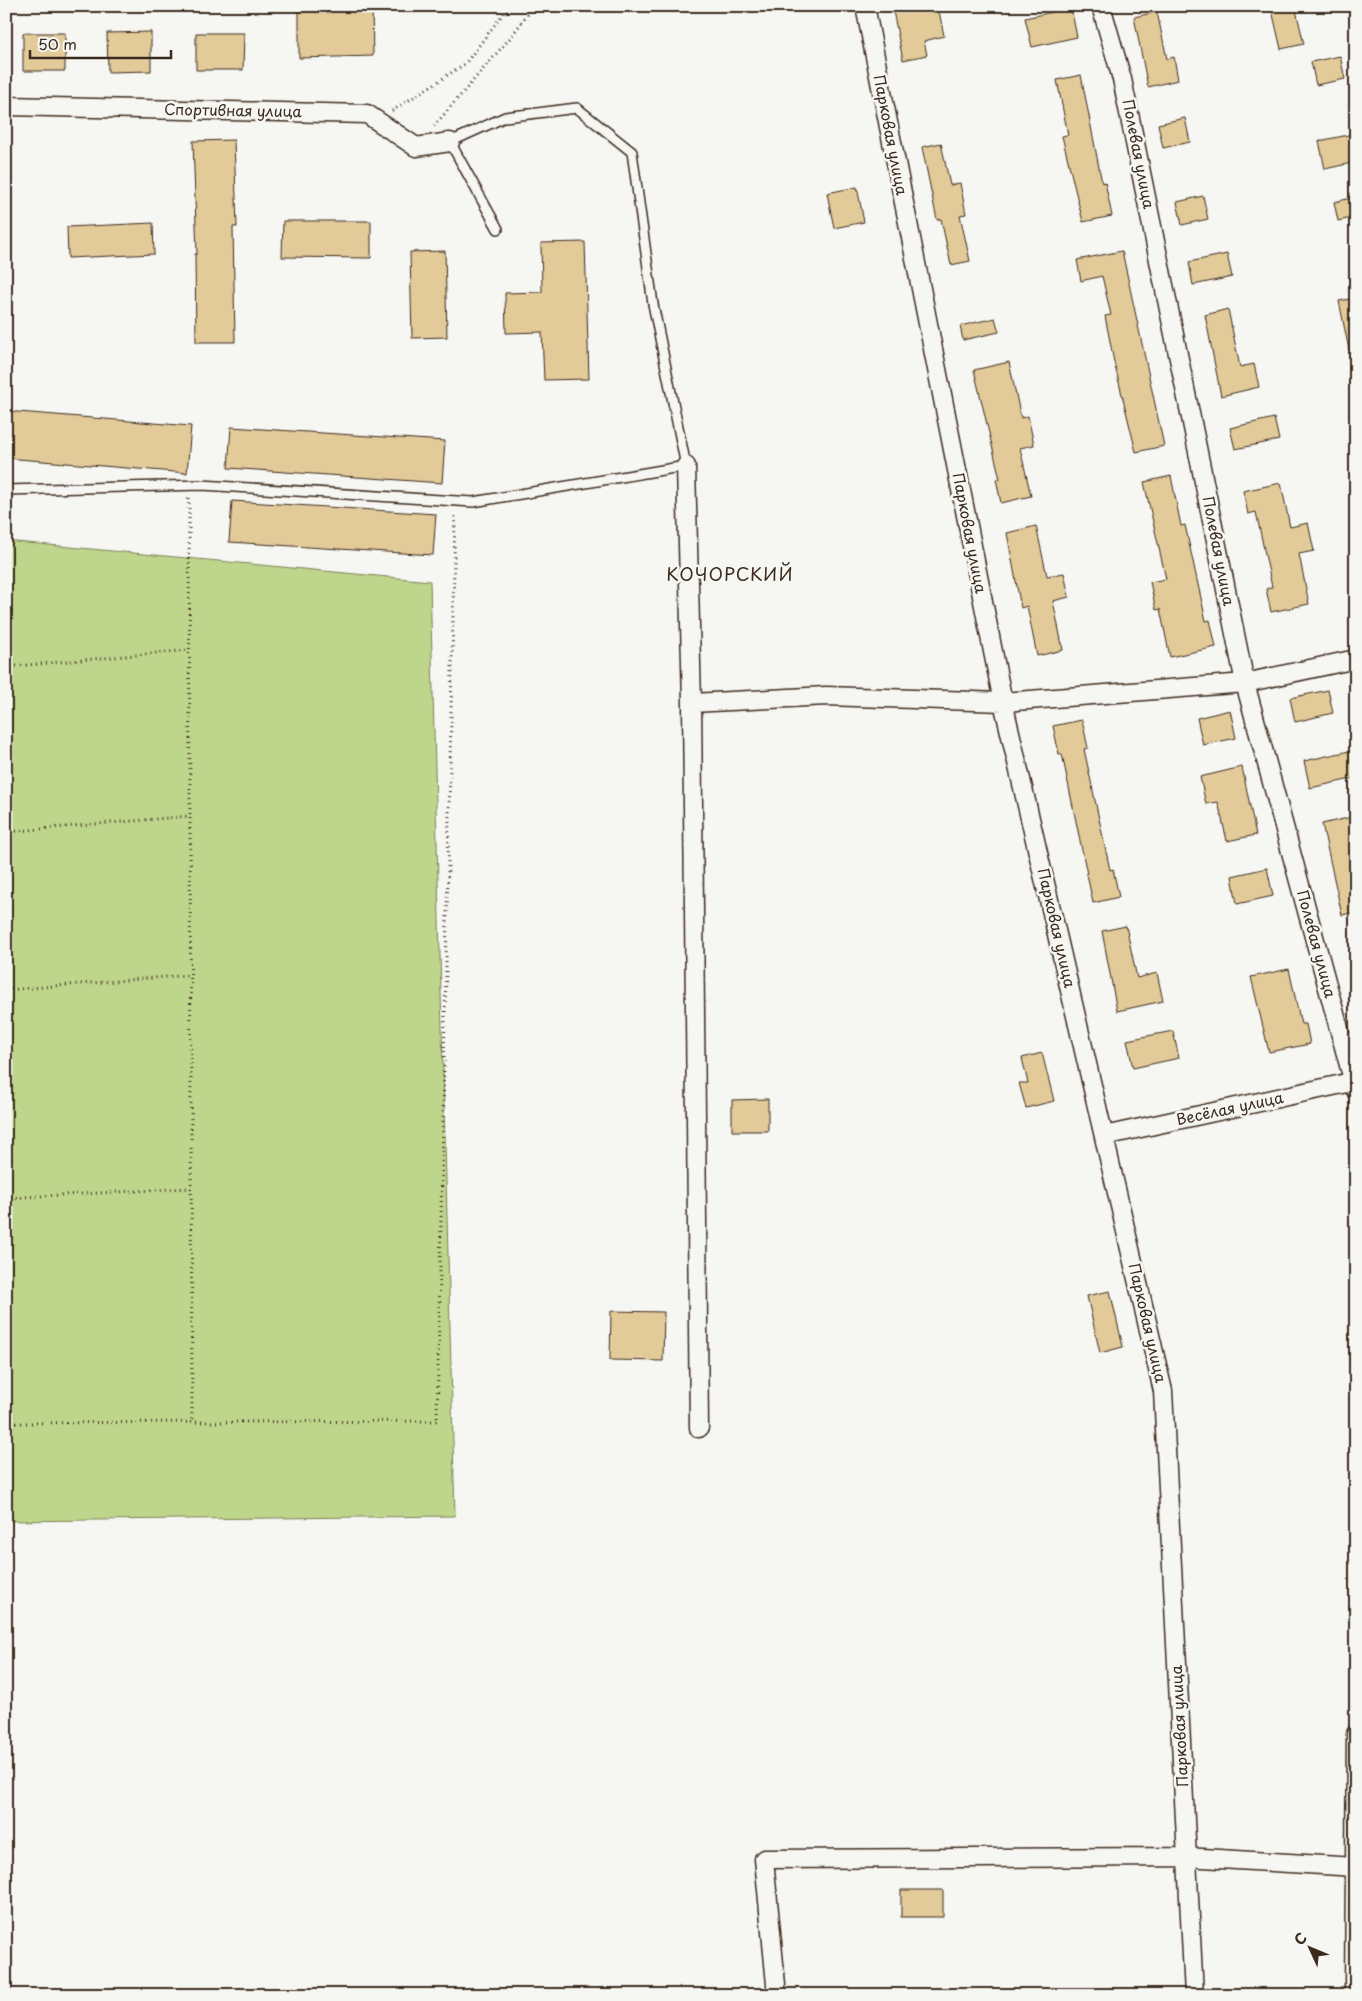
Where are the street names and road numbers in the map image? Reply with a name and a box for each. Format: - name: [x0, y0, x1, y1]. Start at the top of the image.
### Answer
- street label: Парковая улица: [869, 73, 915, 197]
- street label: Спортивная улица: [164, 97, 303, 122]
- street label: Полевая улица: [1118, 97, 1161, 211]
- street label: Парковая улица: [948, 471, 994, 595]
- street label: Полевая улица: [1198, 494, 1241, 608]
- street label: Парковая улица: [1033, 866, 1083, 990]
- street label: Полевая улица: [1292, 887, 1343, 1001]
- street label: Весёлая улица: [1174, 1085, 1286, 1130]
- street label: Парковая улица: [1124, 1261, 1174, 1385]
- street label: Парковая улица: [1164, 1664, 1193, 1788]

